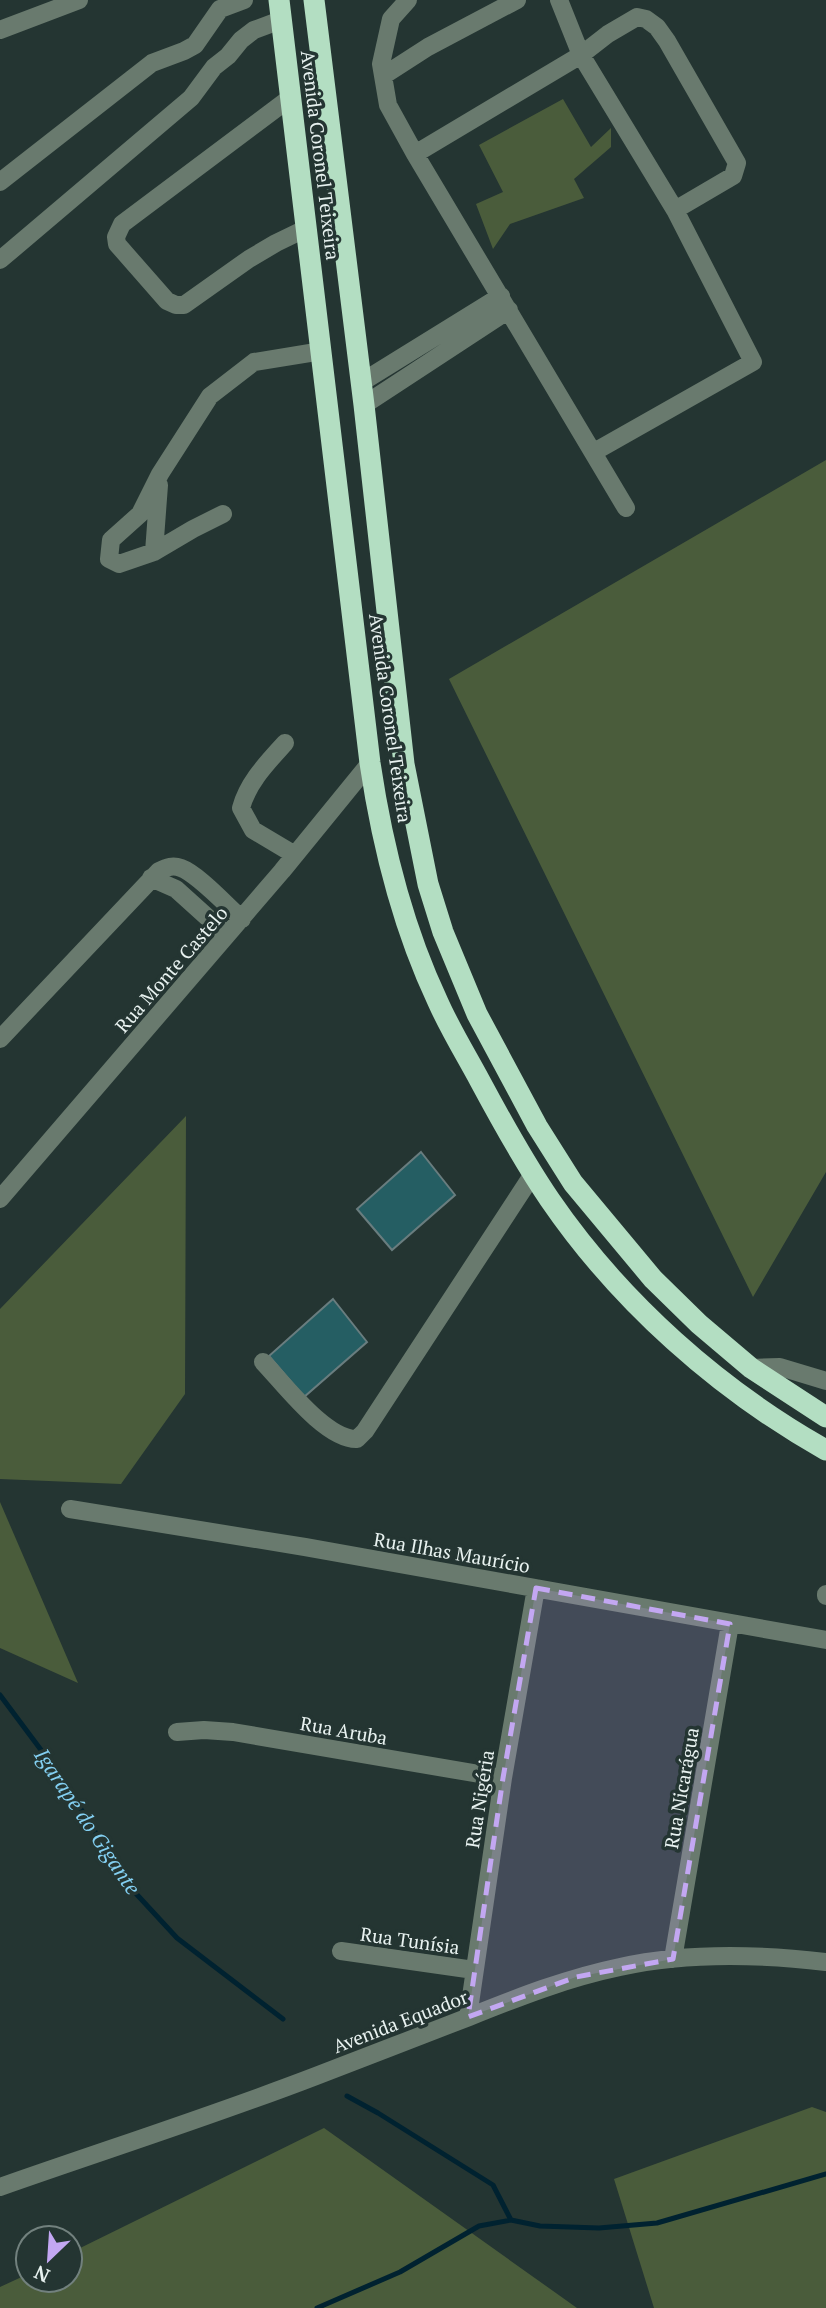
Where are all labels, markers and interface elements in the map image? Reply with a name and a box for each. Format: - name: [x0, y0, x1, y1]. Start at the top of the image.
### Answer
- street label: Avenida Coronel Teixeira: [296, 49, 346, 262]
- street label: Avenida Coronel Teixeira: [364, 612, 418, 825]
- street label: Rua Monte Castelo: [109, 901, 233, 1037]
- street label: Rua Ilhas Maurício: [372, 1526, 532, 1578]
- street label: Rua Aruba: [298, 1710, 390, 1750]
- street label: Rua Nicarágua: [658, 1725, 704, 1851]
- water label: Igarapé do Gigante: [28, 1742, 148, 1900]
- street label: Rua Nigéria: [459, 1748, 499, 1850]
- street label: Rua Tunísia: [359, 1921, 462, 1959]
- street label: Avenida Equador: [329, 1984, 472, 2058]
- north arrow: [14, 2224, 84, 2294]
- text: N: [29, 2260, 53, 2289]

